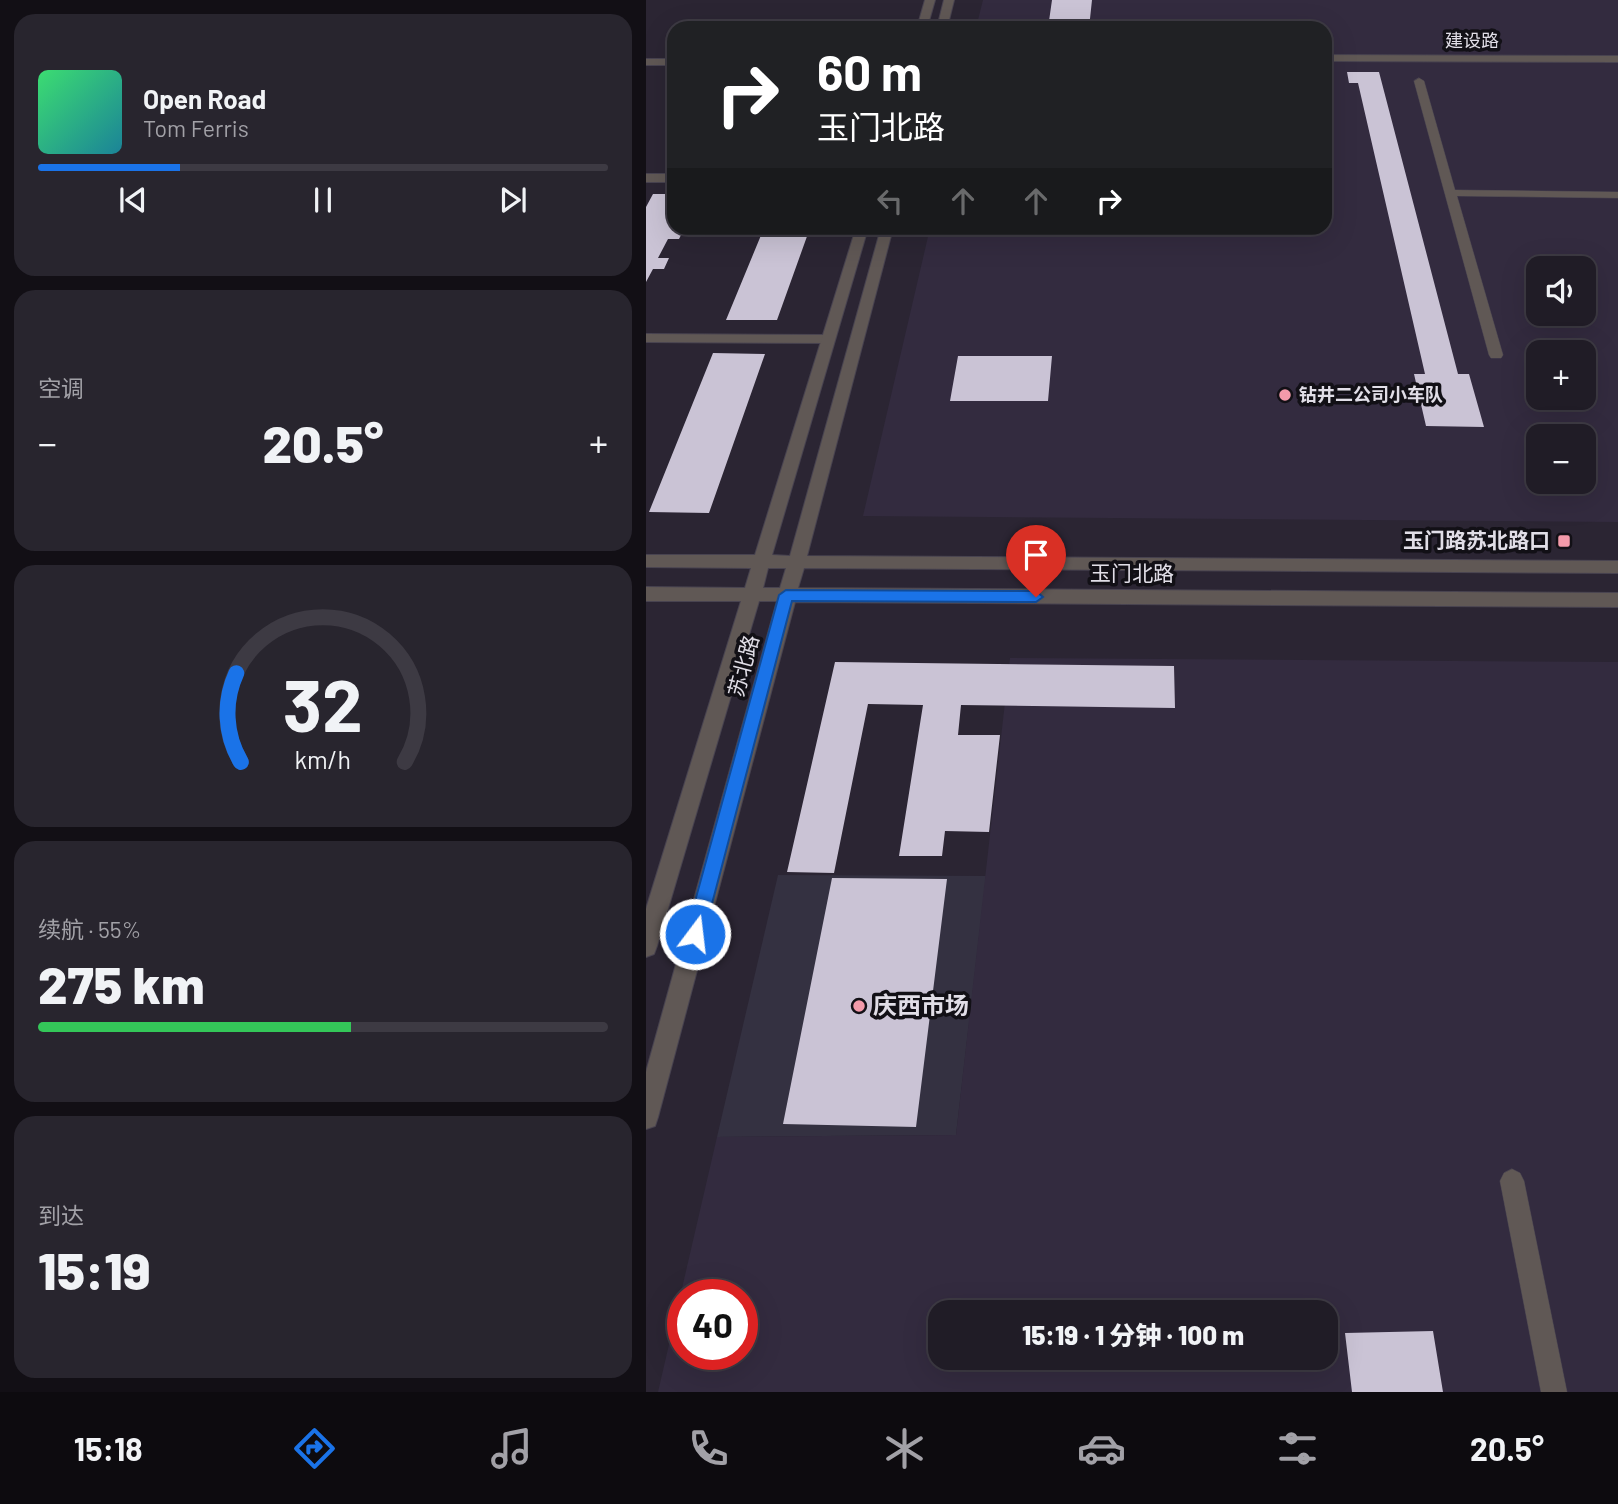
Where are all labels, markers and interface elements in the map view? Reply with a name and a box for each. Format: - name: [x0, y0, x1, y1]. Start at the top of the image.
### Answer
- street label: 建设路: [1445, 29, 1499, 51]
- text: 60 m: [817, 42, 922, 101]
- icon: right: [702, 49, 793, 140]
- text: Open Road: [143, 83, 266, 114]
- text: 玉门北路: [817, 107, 945, 145]
- text: Tom Ferris: [143, 114, 249, 142]
- icon: previous: [114, 181, 152, 219]
- icon: pause: [304, 181, 342, 219]
- icon: next: [494, 181, 532, 219]
- icon: left: [871, 182, 909, 220]
- icon: ahead: [944, 182, 982, 220]
- icon: ahead: [1017, 182, 1055, 220]
- icon: right: [1090, 182, 1128, 220]
- map controls: [1526, 256, 1596, 494]
- button: sound: [1526, 256, 1596, 326]
- button: +: [1526, 340, 1596, 410]
- text: 空调: [38, 374, 84, 402]
- place label: 钻井二公司小车队: [1299, 383, 1443, 405]
- marker: 钻井二公司小车队: [1277, 387, 1293, 403]
- text: 20.5°: [262, 411, 384, 473]
- text: −: [38, 419, 57, 465]
- text: +: [589, 419, 608, 465]
- button: −: [1526, 424, 1596, 494]
- pin: [1006, 525, 1066, 597]
- place label: 玉门路苏北路口: [1403, 527, 1550, 552]
- marker: 玉门路苏北路口: [1556, 533, 1572, 549]
- icon: arrive: [1017, 536, 1055, 574]
- street label: 玉门北路: [1090, 560, 1174, 585]
- street label: 苏北路: [722, 632, 763, 699]
- text: 32: [283, 659, 363, 747]
- text: km/h: [295, 744, 351, 774]
- position arrow: [658, 897, 732, 971]
- text: 续航 · 55%: [38, 915, 141, 943]
- text: 275 km: [38, 952, 205, 1014]
- place label: 庆西市场: [873, 990, 969, 1019]
- marker: 庆西市场: [851, 998, 867, 1014]
- text: 到达: [38, 1201, 84, 1229]
- text: 15:19: [38, 1238, 151, 1300]
- speed limit sign: 40: [667, 1279, 758, 1370]
- text: 15:19 · 1 分钟 · 100 m: [1022, 1319, 1244, 1350]
- icon: directions: [290, 1424, 339, 1473]
- icon: music: [487, 1424, 536, 1473]
- icon: phone: [684, 1424, 733, 1473]
- icon: climate: [880, 1424, 929, 1473]
- icon: car: [1077, 1424, 1126, 1473]
- icon: filters: [1273, 1424, 1322, 1473]
- text: 15:18: [74, 1429, 143, 1467]
- text: 20.5°: [1470, 1429, 1544, 1467]

